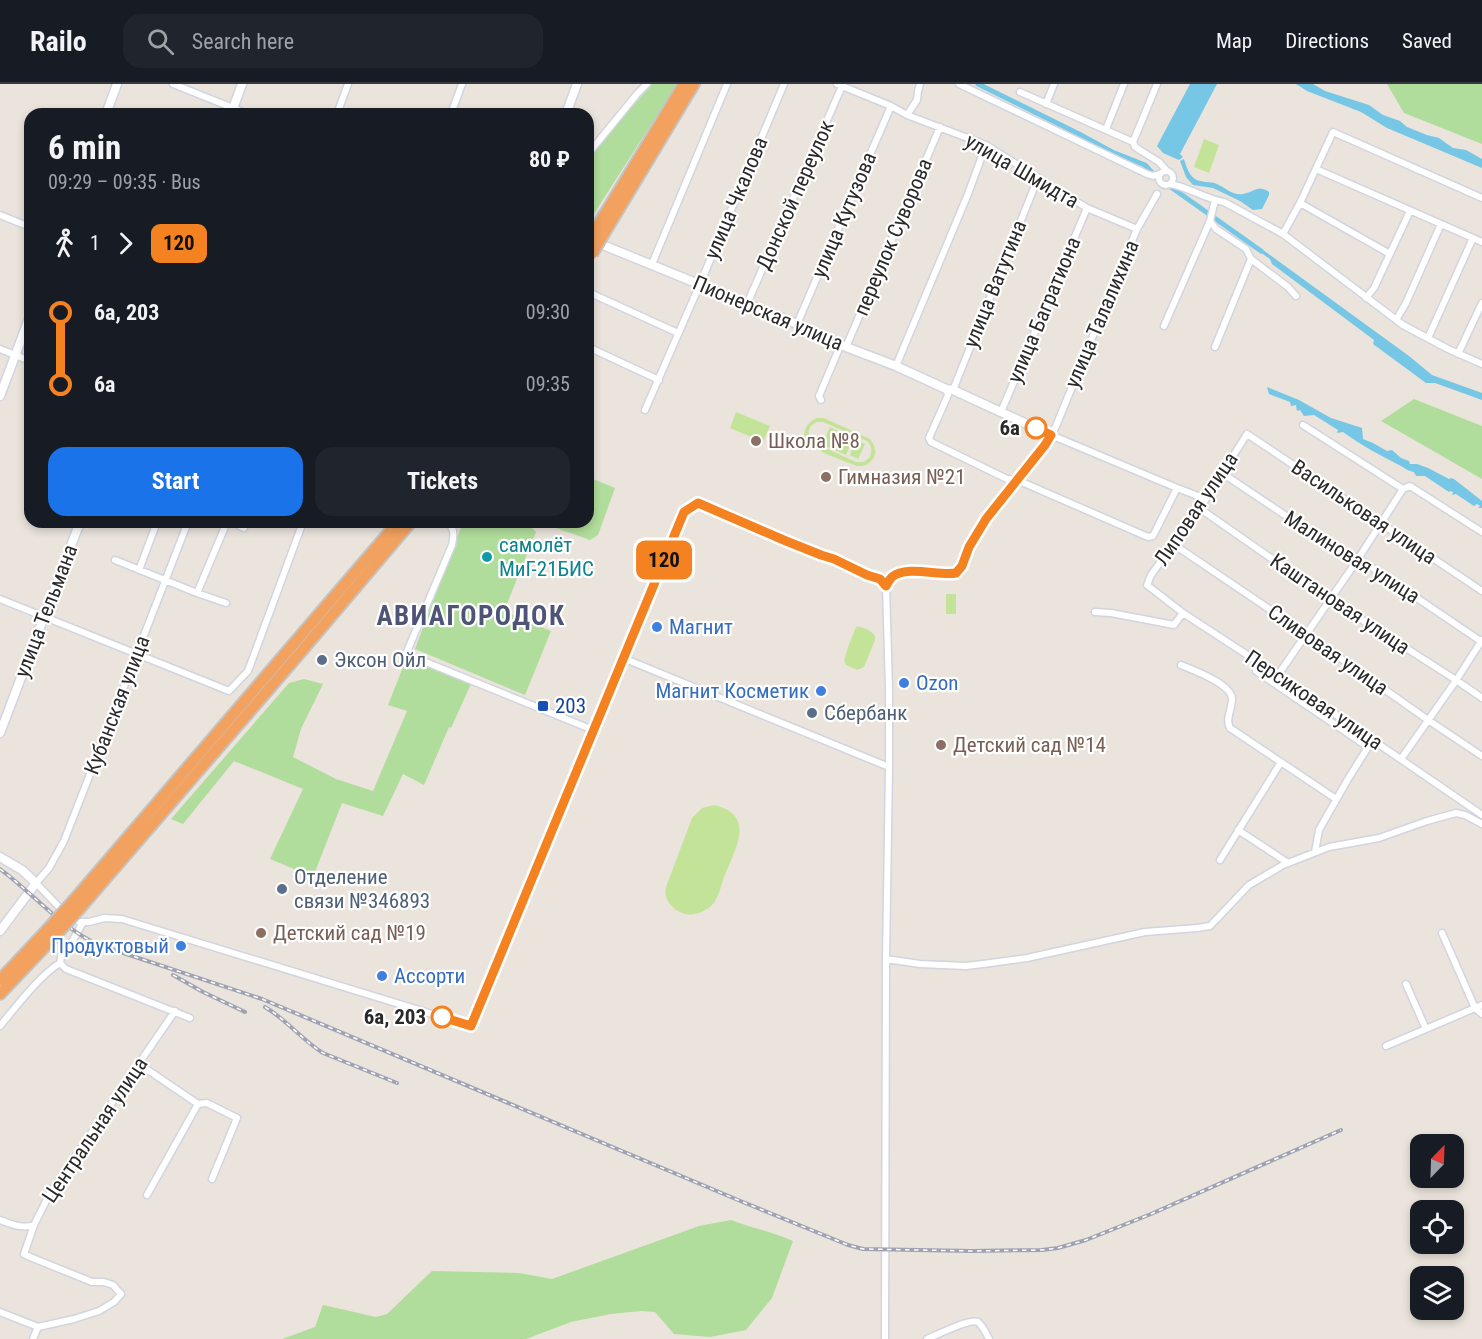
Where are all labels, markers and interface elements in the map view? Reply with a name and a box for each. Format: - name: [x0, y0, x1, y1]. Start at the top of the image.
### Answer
- search box: [123, 14, 543, 68]
- text: Railo: [30, 25, 87, 58]
- icon: search: [144, 25, 177, 58]
- text: Search here: [192, 29, 294, 54]
- text: Map: [1216, 29, 1252, 53]
- text: Directions: [1285, 29, 1369, 53]
- text: Saved: [1402, 29, 1452, 53]
- street label: Донской переулок: [751, 117, 839, 273]
- text: 6 min: [48, 128, 121, 167]
- street label: улица Шмидта: [961, 129, 1083, 213]
- street label: улица Чкалова: [700, 133, 772, 263]
- text: 80 ₽: [529, 147, 570, 172]
- street label: улица Кутузова: [807, 149, 881, 281]
- street label: переулок Суворова: [849, 155, 937, 319]
- text: 09:29 – 09:35 · Bus: [48, 170, 201, 194]
- street label: улица Ватутина: [959, 217, 1031, 351]
- icon: walk: [48, 227, 81, 260]
- icon: forward: [109, 227, 142, 260]
- text: 1: [90, 231, 100, 255]
- text: 120: [163, 231, 195, 255]
- street label: улица Багратиона: [1002, 233, 1086, 387]
- street label: улица Талалихина: [1060, 237, 1144, 391]
- street label: Пионерская улица: [689, 271, 847, 355]
- text: 6а, 203: [94, 300, 159, 325]
- text: 09:30: [526, 300, 570, 324]
- text: 6а: [94, 372, 115, 397]
- text: 09:35: [526, 372, 570, 396]
- place label: 6а: [999, 416, 1020, 440]
- marker: 6а: [1025, 417, 1047, 439]
- place label: Школа №8: [768, 429, 860, 453]
- marker: Школа №8: [749, 434, 763, 448]
- button: Start: [48, 447, 303, 516]
- button: Tickets: [315, 447, 570, 516]
- street label: Липовая улица: [1149, 448, 1243, 570]
- street label: Васильковая улица: [1287, 455, 1441, 569]
- place label: Гимназия №21: [838, 465, 966, 489]
- marker: Гимназия №21: [819, 470, 833, 484]
- street label: Малиновая улица: [1280, 506, 1424, 608]
- place label: самолёт МиГ-21БИС: [499, 533, 594, 581]
- line badge: 120: [630, 540, 698, 580]
- street label: улица Тельмана: [10, 541, 82, 681]
- text: 120: [648, 548, 680, 572]
- street label: Каштановая улица: [1266, 548, 1414, 660]
- marker: самолёт МиГ-21БИС: [480, 550, 494, 564]
- district label: АВИАГОРОДОК: [376, 600, 566, 632]
- street label: Сливовая улица: [1263, 600, 1393, 700]
- place label: Магнит: [669, 615, 733, 639]
- marker: Магнит: [650, 620, 664, 634]
- street label: Кубанская улица: [80, 632, 154, 778]
- street label: Персиковая улица: [1241, 645, 1387, 755]
- place label: Эксон Ойл: [334, 648, 426, 672]
- marker: Эксон Ойл: [315, 653, 329, 667]
- place label: Ozon: [916, 671, 958, 695]
- marker: Ozon: [897, 676, 911, 690]
- place label: Магнит Косметик: [655, 679, 809, 703]
- marker: Магнит Косметик: [814, 684, 828, 698]
- place label: 203: [555, 694, 586, 718]
- marker: 203: [536, 699, 550, 713]
- place label: Сбербанк: [824, 701, 907, 725]
- marker: Сбербанк: [805, 706, 819, 720]
- place label: Детский сад №14: [953, 733, 1106, 757]
- marker: Детский сад №14: [934, 738, 948, 752]
- place label: Отделение связи №346893: [294, 865, 430, 913]
- marker: Отделение связи №346893: [275, 882, 289, 896]
- place label: Детский сад №19: [273, 921, 426, 945]
- marker: Детский сад №19: [254, 926, 268, 940]
- place label: Продуктовый: [51, 934, 169, 958]
- marker: Продуктовый: [174, 939, 188, 953]
- place label: Ассорти: [394, 964, 465, 988]
- marker: Ассорти: [375, 969, 389, 983]
- place label: 6а, 203: [364, 1005, 426, 1029]
- marker: 6а, 203: [431, 1006, 453, 1028]
- street label: Центральная улица: [37, 1053, 153, 1207]
- north arrow: [1410, 1134, 1464, 1188]
- map controls: [1410, 1134, 1464, 1320]
- button: locate: [1410, 1200, 1464, 1254]
- button: layers: [1410, 1266, 1464, 1320]

